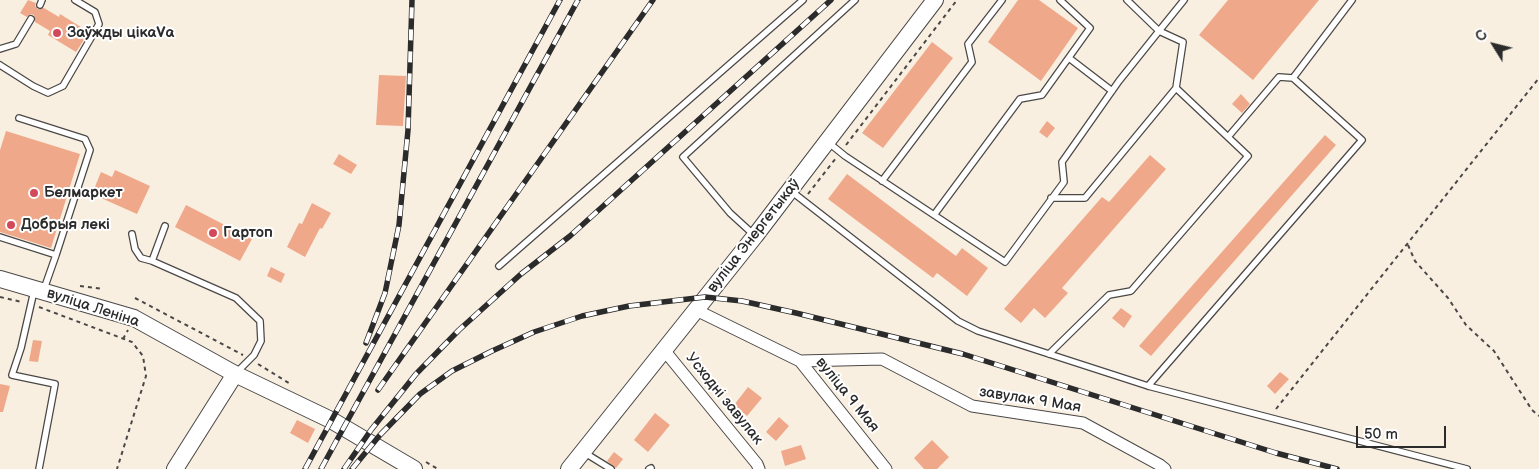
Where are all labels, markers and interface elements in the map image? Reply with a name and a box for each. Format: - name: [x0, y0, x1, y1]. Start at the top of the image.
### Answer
- north arrow: [1469, 20, 1519, 70]
- place label: Заўжды цікаVа: [67, 24, 174, 42]
- marker: Заўжды цікаVа: [51, 27, 63, 39]
- text: С: [1472, 27, 1491, 45]
- street label: вуліца Энергетыкаў: [704, 175, 804, 297]
- place label: Белмаркет: [44, 184, 123, 202]
- marker: Белмаркет: [28, 187, 40, 199]
- place label: Добрыя лекі: [21, 216, 110, 234]
- marker: Добрыя лекі: [5, 219, 17, 231]
- place label: Гартоп: [223, 224, 273, 242]
- marker: Гартоп: [207, 227, 219, 239]
- street label: вуліца Леніна: [44, 285, 142, 331]
- street label: Усходні завулак: [682, 350, 766, 448]
- street label: вуліца 9 Мая: [811, 354, 883, 436]
- street label: завулак 9 Мая: [978, 383, 1082, 417]
- scale bar: [1359, 416, 1449, 448]
- text: 50 m: [1364, 425, 1398, 444]

